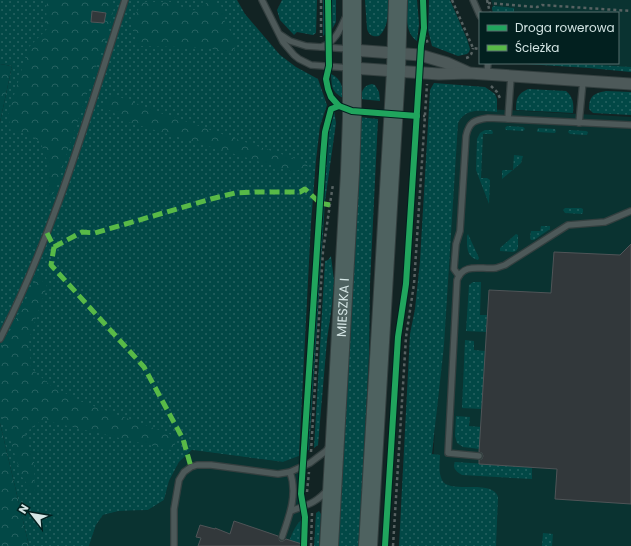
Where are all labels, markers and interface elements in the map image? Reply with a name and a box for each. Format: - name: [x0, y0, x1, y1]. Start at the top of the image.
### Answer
- legend: [479, 12, 619, 64]
- text: Droga rowerowa: [515, 19, 615, 36]
- text: Ścieżka: [515, 39, 559, 56]
- street label: MIESZKA I: [331, 277, 354, 337]
- north arrow: [12, 494, 52, 534]
- text: N: [14, 501, 32, 517]

